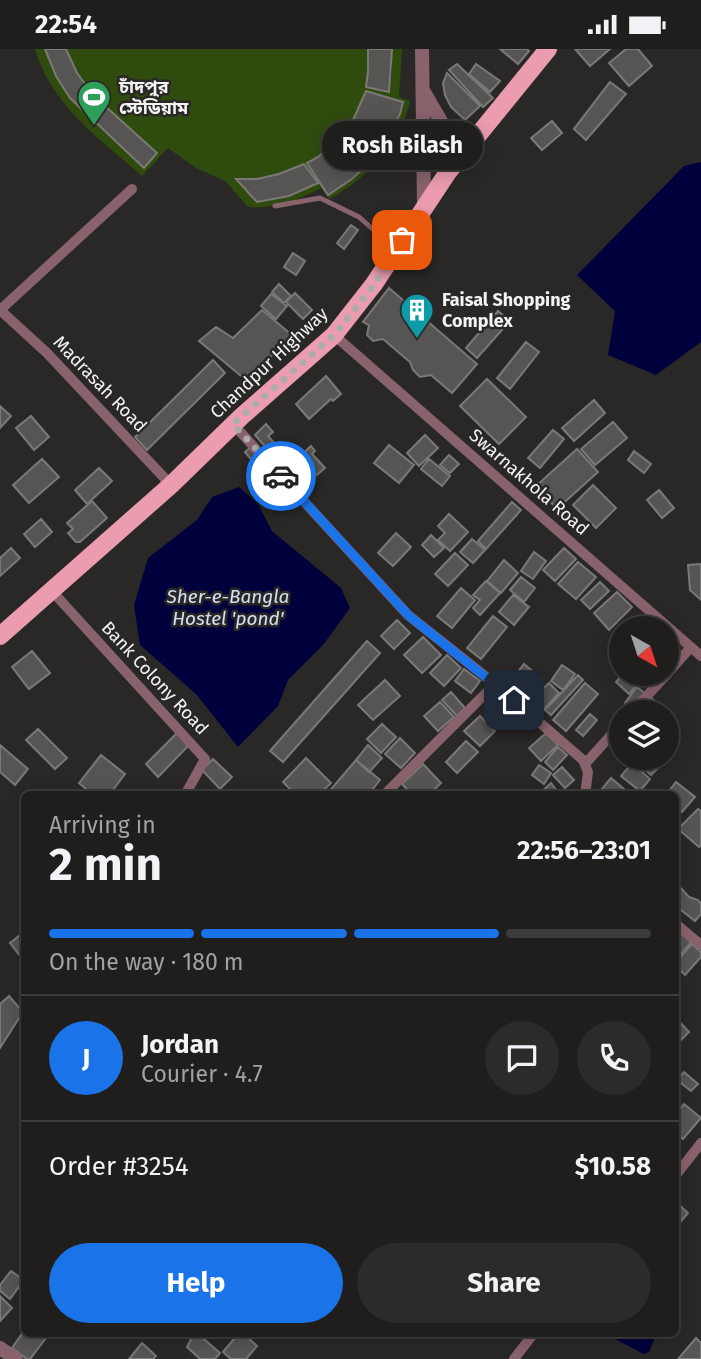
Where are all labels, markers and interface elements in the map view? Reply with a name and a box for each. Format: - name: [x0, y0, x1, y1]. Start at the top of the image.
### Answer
- text: 22:54: [35, 9, 97, 40]
- place label: চাঁদপুর স্টেডিয়াম: [118, 76, 189, 119]
- sports icon: চাঁদপুর স্টেডিয়াম: [75, 78, 113, 127]
- callout: Rosh Bilash: [322, 121, 482, 170]
- text: Rosh Bilash: [342, 131, 463, 159]
- pin: [372, 210, 432, 270]
- icon: bag: [383, 221, 421, 259]
- place label: Faisal Shopping Complex: [442, 289, 571, 332]
- building icon: Faisal Shopping Complex: [398, 291, 436, 340]
- street label: Chandpur Highway: [206, 303, 332, 423]
- street label: Madrasah Road: [49, 331, 151, 437]
- street label: Swarnakhola Road: [465, 424, 593, 540]
- courier: [246, 441, 316, 511]
- icon: car: [262, 457, 300, 495]
- water label: Sher-e-Bangla Hostel 'pond': [166, 585, 289, 630]
- north arrow: [609, 616, 679, 686]
- map controls: [609, 616, 679, 770]
- street label: Bank Colony Road: [97, 617, 213, 739]
- pin: [484, 670, 544, 730]
- icon: home: [495, 681, 533, 719]
- button: layers: [609, 700, 679, 770]
- text: Arriving in: [49, 811, 156, 839]
- text: 22:56–23:01: [517, 835, 651, 866]
- text: 2 min: [49, 837, 162, 892]
- text: On the way · 180 m: [49, 948, 244, 976]
- button: chat: [485, 1021, 559, 1095]
- button: phone: [577, 1021, 651, 1095]
- text: Jordan: [141, 1029, 219, 1060]
- text: J: [82, 1043, 90, 1074]
- text: Courier · 4.7: [141, 1060, 263, 1088]
- text: Order #3254: [49, 1151, 189, 1182]
- text: $10.58: [575, 1151, 651, 1182]
- button: Help: [49, 1243, 343, 1323]
- button: Share: [357, 1243, 651, 1323]

